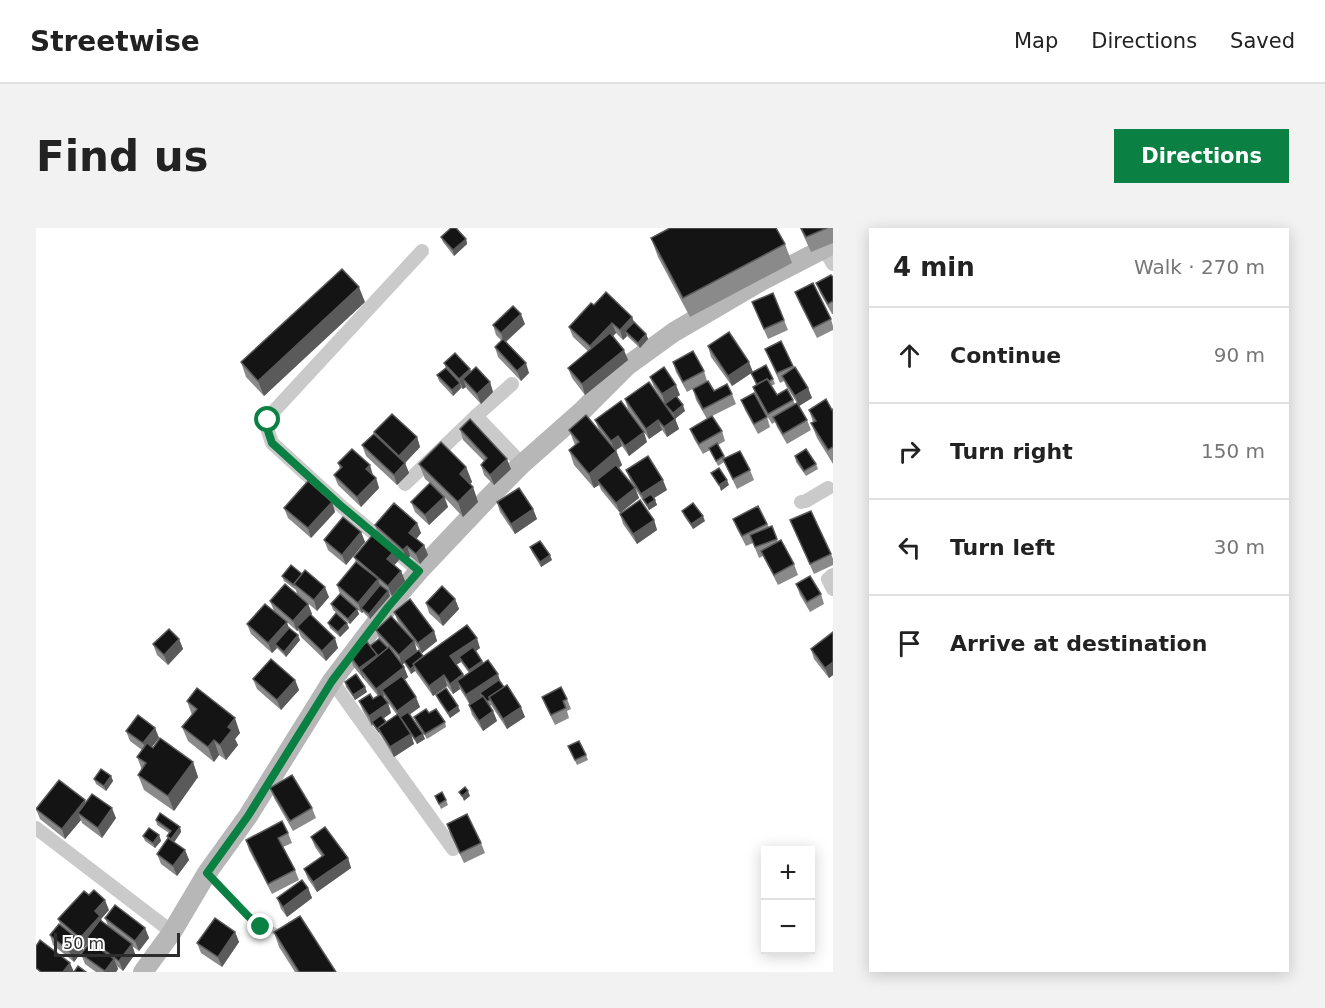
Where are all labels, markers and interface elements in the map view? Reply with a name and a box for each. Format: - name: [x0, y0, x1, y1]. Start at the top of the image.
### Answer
- text: Streetwise: [30, 25, 200, 58]
- text: Map: [1014, 29, 1058, 53]
- text: Directions: [1091, 29, 1197, 53]
- text: Saved: [1230, 29, 1295, 53]
- button: Directions: [1114, 129, 1289, 183]
- text: Find us: [36, 132, 209, 181]
- text: 4 min: [893, 252, 975, 282]
- text: Walk · 270 m: [1134, 255, 1265, 279]
- icon: ahead: [893, 339, 926, 372]
- text: Continue: [950, 343, 1061, 368]
- text: 90 m: [1214, 343, 1265, 367]
- route start: [254, 406, 280, 432]
- icon: right: [893, 435, 926, 468]
- text: Turn right: [950, 439, 1073, 464]
- text: 150 m: [1201, 439, 1265, 463]
- icon: left: [893, 531, 926, 564]
- text: Turn left: [950, 535, 1055, 560]
- text: 30 m: [1214, 535, 1265, 559]
- icon: arrive: [893, 627, 926, 660]
- text: Arrive at destination: [950, 631, 1207, 656]
- map controls: [761, 846, 815, 954]
- button: +: [761, 846, 815, 900]
- button: −: [761, 900, 815, 954]
- route end: [247, 913, 273, 939]
- scale bar: [54, 930, 180, 958]
- text: 50 m: [63, 934, 104, 953]

